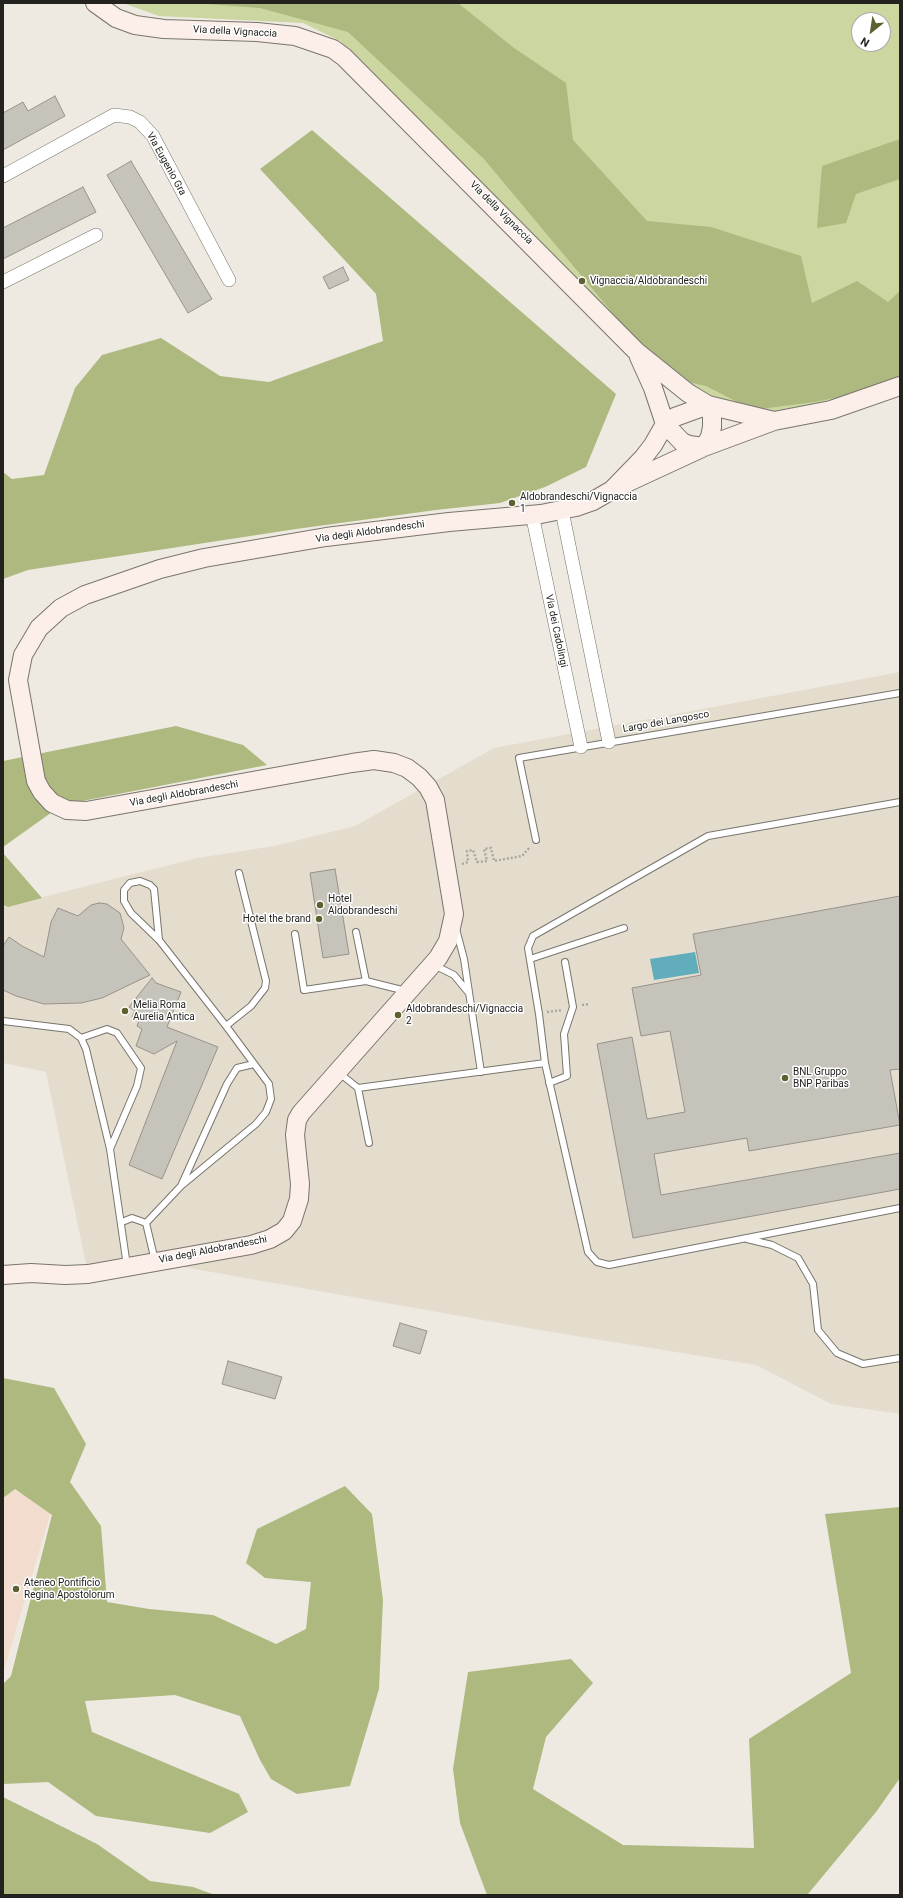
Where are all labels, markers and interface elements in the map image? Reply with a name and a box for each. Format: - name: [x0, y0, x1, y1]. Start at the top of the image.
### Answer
- north arrow: [851, 12, 891, 52]
- street label: Via della Vignaccia: [193, 24, 277, 40]
- text: N: [859, 34, 872, 50]
- street label: Via Eugenio Gra: [144, 130, 188, 198]
- street label: Via della Vignaccia: [467, 179, 535, 247]
- place label: Vignaccia/Aldobrandeschi: [590, 275, 707, 287]
- marker: Vignaccia/Aldobrandeschi: [577, 276, 587, 286]
- place label: Aldobrandeschi/Vignaccia 1: [520, 491, 637, 514]
- marker: Aldobrandeschi/Vignaccia 1: [507, 498, 517, 508]
- street label: Via degli Aldobrandeschi: [315, 518, 425, 546]
- street label: Via dei Cadolingi: [542, 593, 570, 669]
- street label: Largo dei Langosco: [622, 708, 710, 736]
- street label: Via degli Aldobrandeschi: [129, 779, 239, 809]
- place label: Hotel Aldobrandeschi: [328, 893, 397, 916]
- marker: Hotel Aldobrandeschi: [315, 900, 325, 910]
- place label: Hotel the brand: [243, 913, 311, 925]
- marker: Hotel the brand: [314, 914, 324, 924]
- place label: Melia Roma Aurelia Antica: [133, 999, 195, 1022]
- place label: Aldobrandeschi/Vignaccia 2: [406, 1003, 523, 1026]
- marker: Melia Roma Aurelia Antica: [120, 1006, 130, 1016]
- marker: Aldobrandeschi/Vignaccia 2: [393, 1010, 403, 1020]
- place label: BNL Gruppo BNP Paribas: [793, 1066, 849, 1090]
- marker: BNL Gruppo BNP Paribas: [780, 1073, 790, 1083]
- street label: Via degli Aldobrandeschi: [158, 1234, 268, 1266]
- place label: Ateneo Pontificio Regina Apostolorum: [24, 1577, 115, 1600]
- marker: Ateneo Pontificio Regina Apostolorum: [11, 1584, 21, 1594]

